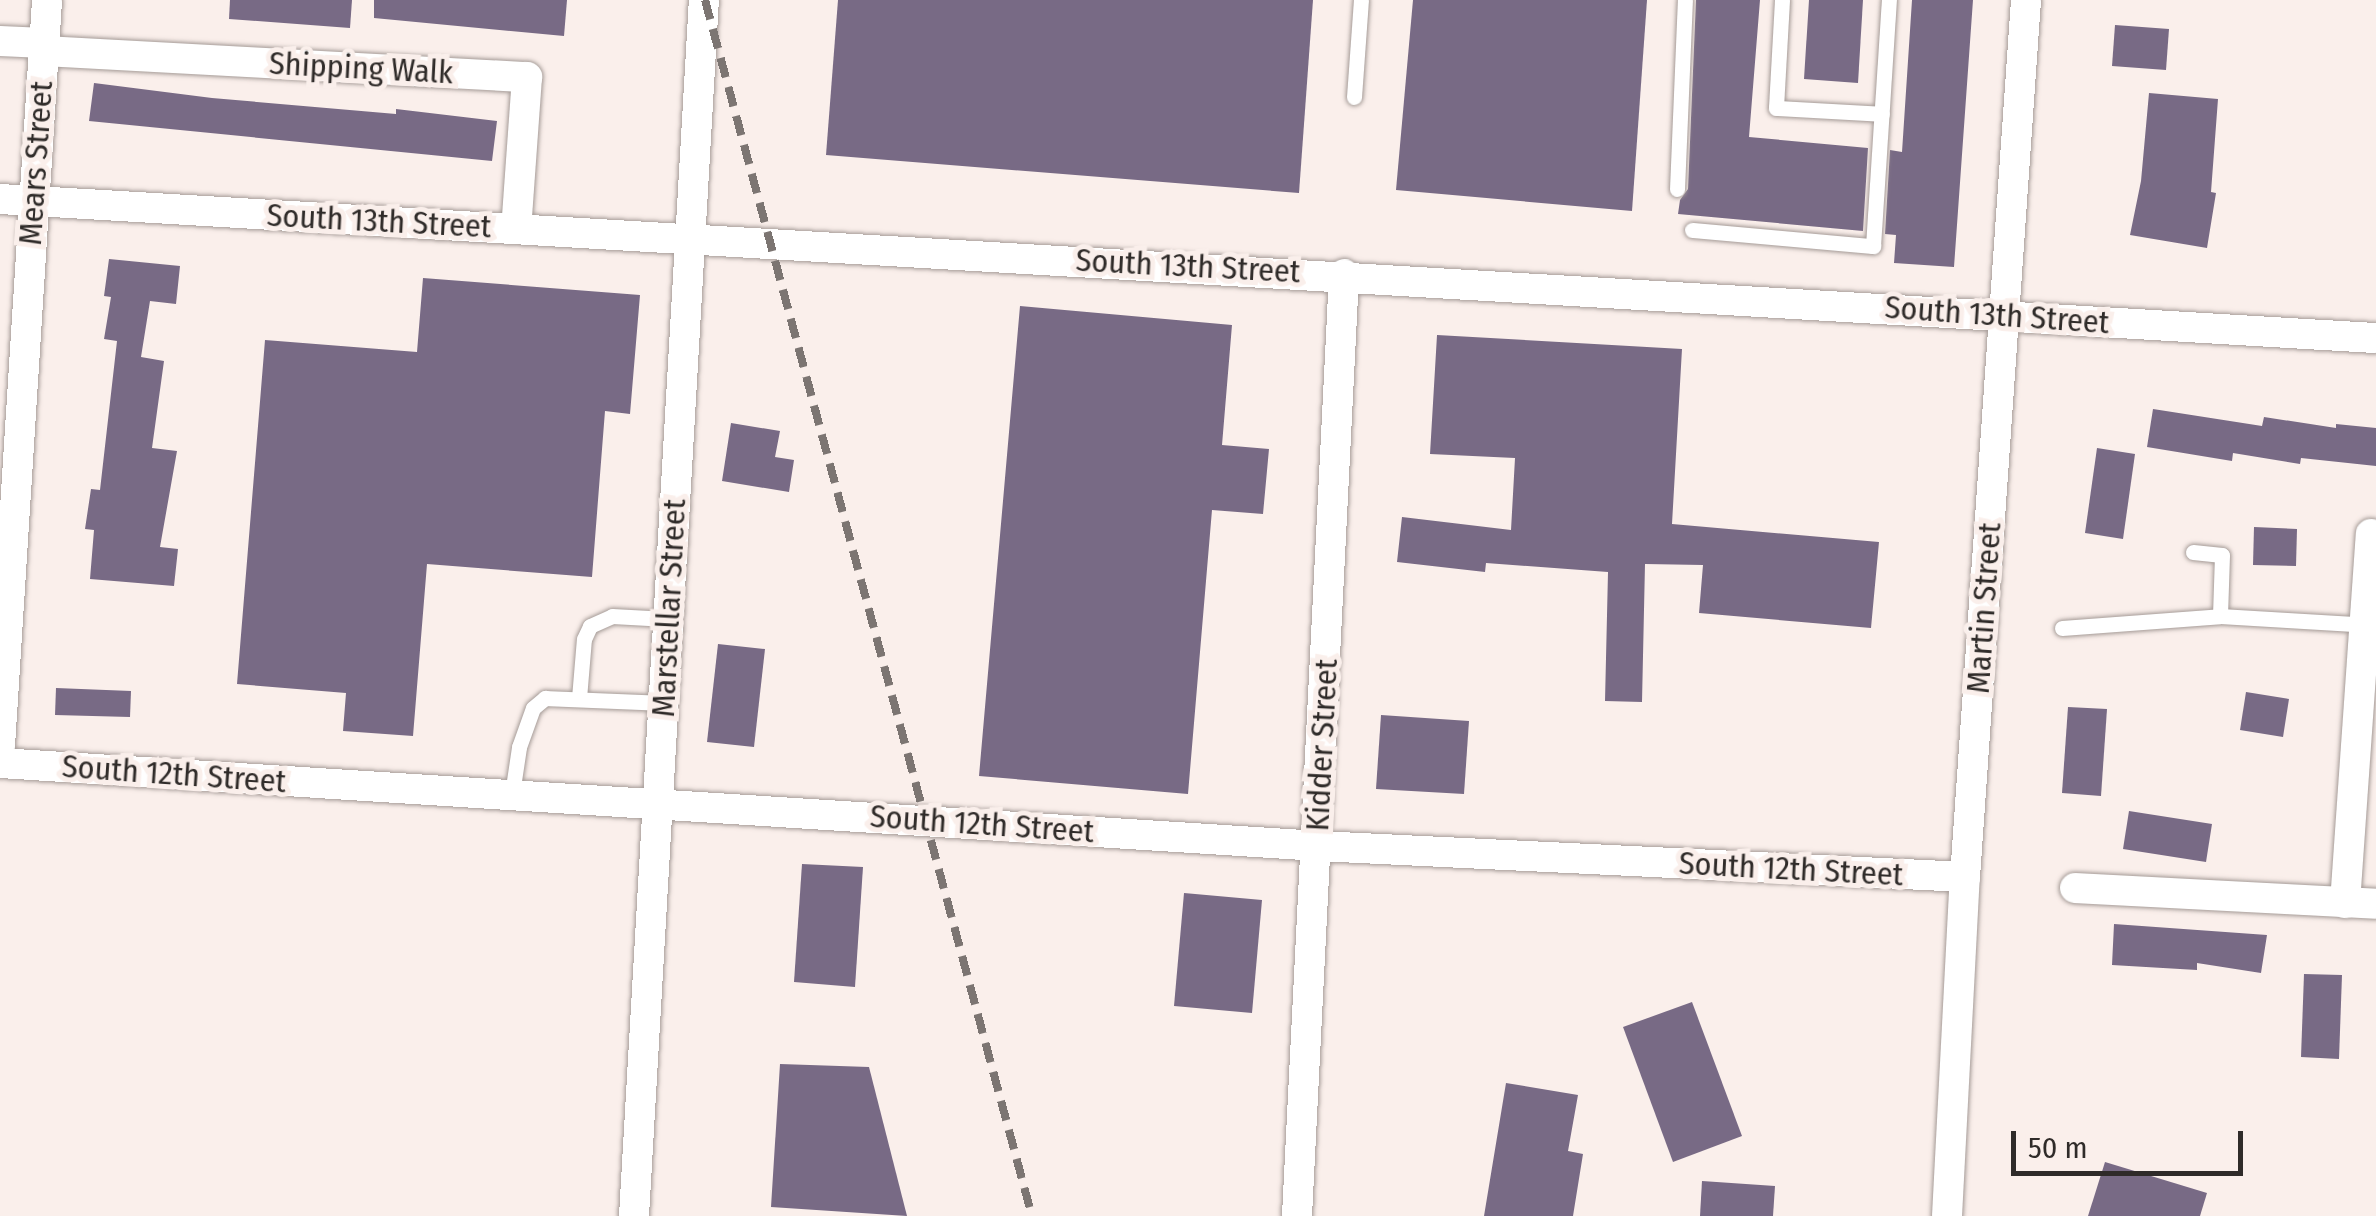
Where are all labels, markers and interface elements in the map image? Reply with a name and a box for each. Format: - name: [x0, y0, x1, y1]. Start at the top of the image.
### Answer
- street label: Shipping Walk: [268, 44, 454, 92]
- street label: Mears Street: [11, 80, 61, 246]
- street label: South 13th Street: [266, 196, 492, 246]
- street label: South 13th Street: [1075, 241, 1301, 291]
- street label: South 13th Street: [1884, 288, 2110, 342]
- street label: Marstellar Street: [644, 498, 694, 718]
- street label: Martin Street: [1959, 521, 2009, 695]
- street label: Kidder Street: [1298, 658, 1346, 832]
- street label: South 12th Street: [61, 747, 287, 801]
- street label: South 12th Street: [869, 797, 1095, 851]
- street label: South 12th Street: [1678, 844, 1904, 894]
- scale bar: [2016, 1111, 2248, 1173]
- text: 50 m: [2028, 1130, 2088, 1166]

